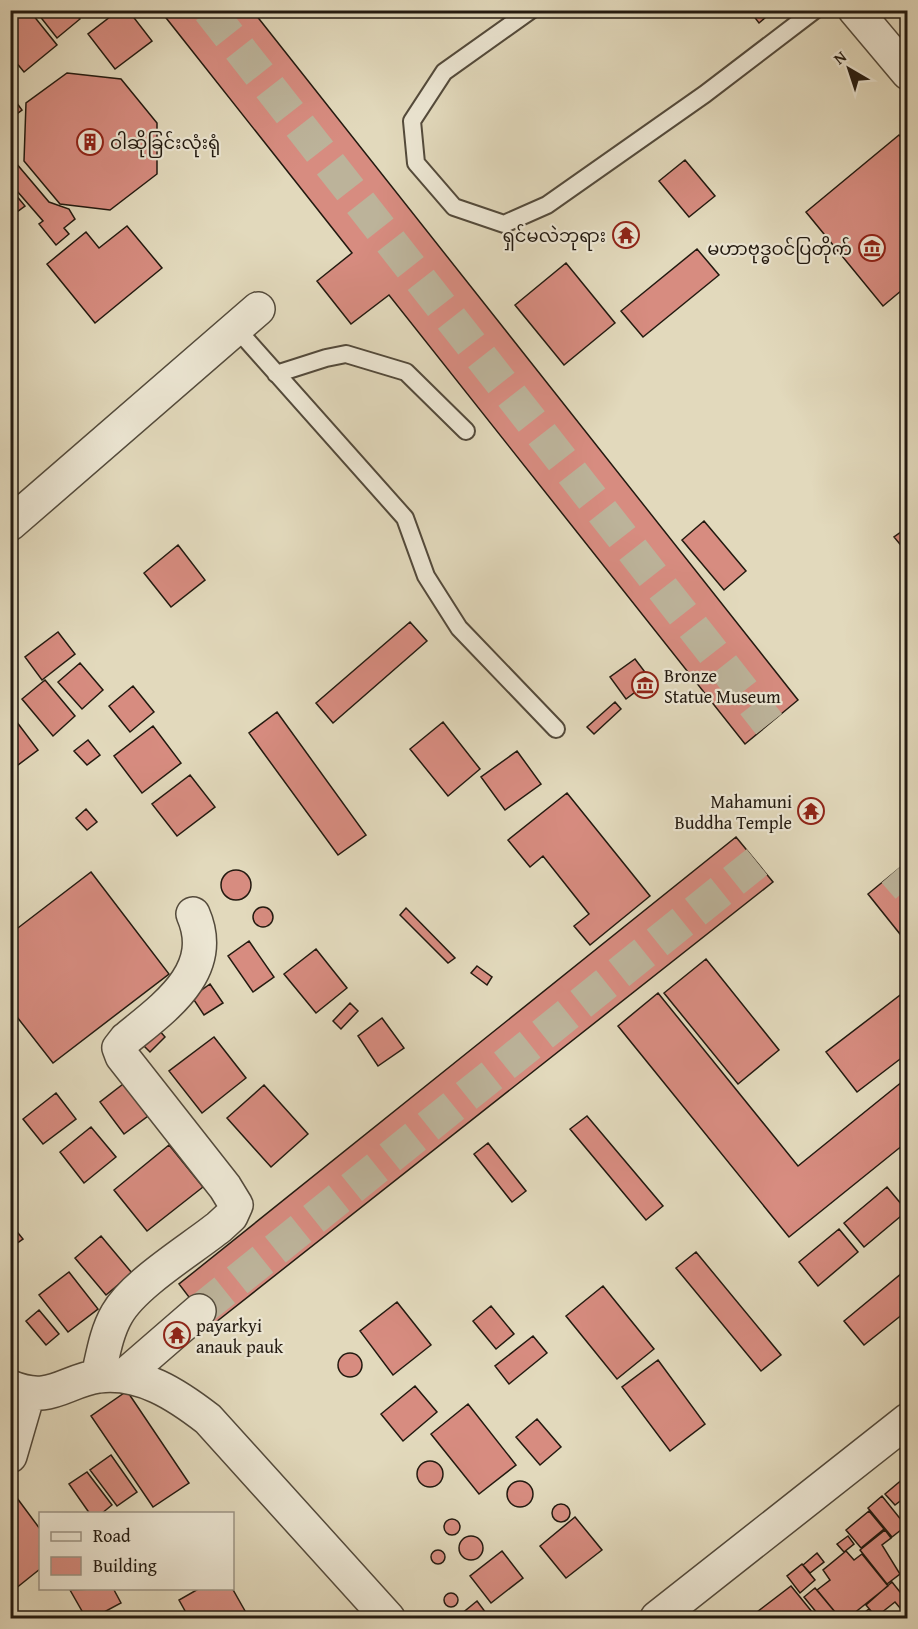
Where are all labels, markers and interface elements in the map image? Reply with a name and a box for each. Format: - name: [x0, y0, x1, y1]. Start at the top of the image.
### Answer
- north arrow: [819, 39, 879, 99]
- text: N: [828, 44, 852, 70]
- building icon: ဝါဆိုခြင်းလုံးရုံ: [75, 127, 105, 157]
- place label: ဝါဆိုခြင်းလုံးရုံ: [110, 129, 220, 158]
- temple icon: ရှင်မလဲဘုရား: [611, 220, 641, 250]
- place label: ရှင်မလဲဘုရား: [503, 222, 606, 251]
- museum icon: မဟာဗုဒ္ဓဝင်ပြတိုက်: [857, 233, 887, 263]
- place label: မဟာဗုဒ္ဓဝင်ပြတိုက်: [707, 235, 852, 264]
- place label: Bronze Statue Museum: [664, 662, 781, 710]
- museum icon: Bronze Statue Museum: [630, 670, 660, 700]
- place label: Mahamuni Buddha Temple: [675, 788, 792, 836]
- temple icon: Mahamuni Buddha Temple: [796, 796, 826, 826]
- place label: payarkyi anauk pauk: [196, 1312, 284, 1360]
- temple icon: payarkyi anauk pauk: [162, 1320, 192, 1350]
- legend: [39, 1512, 234, 1590]
- text: Road: [93, 1522, 131, 1549]
- text: Building: [93, 1552, 157, 1579]

